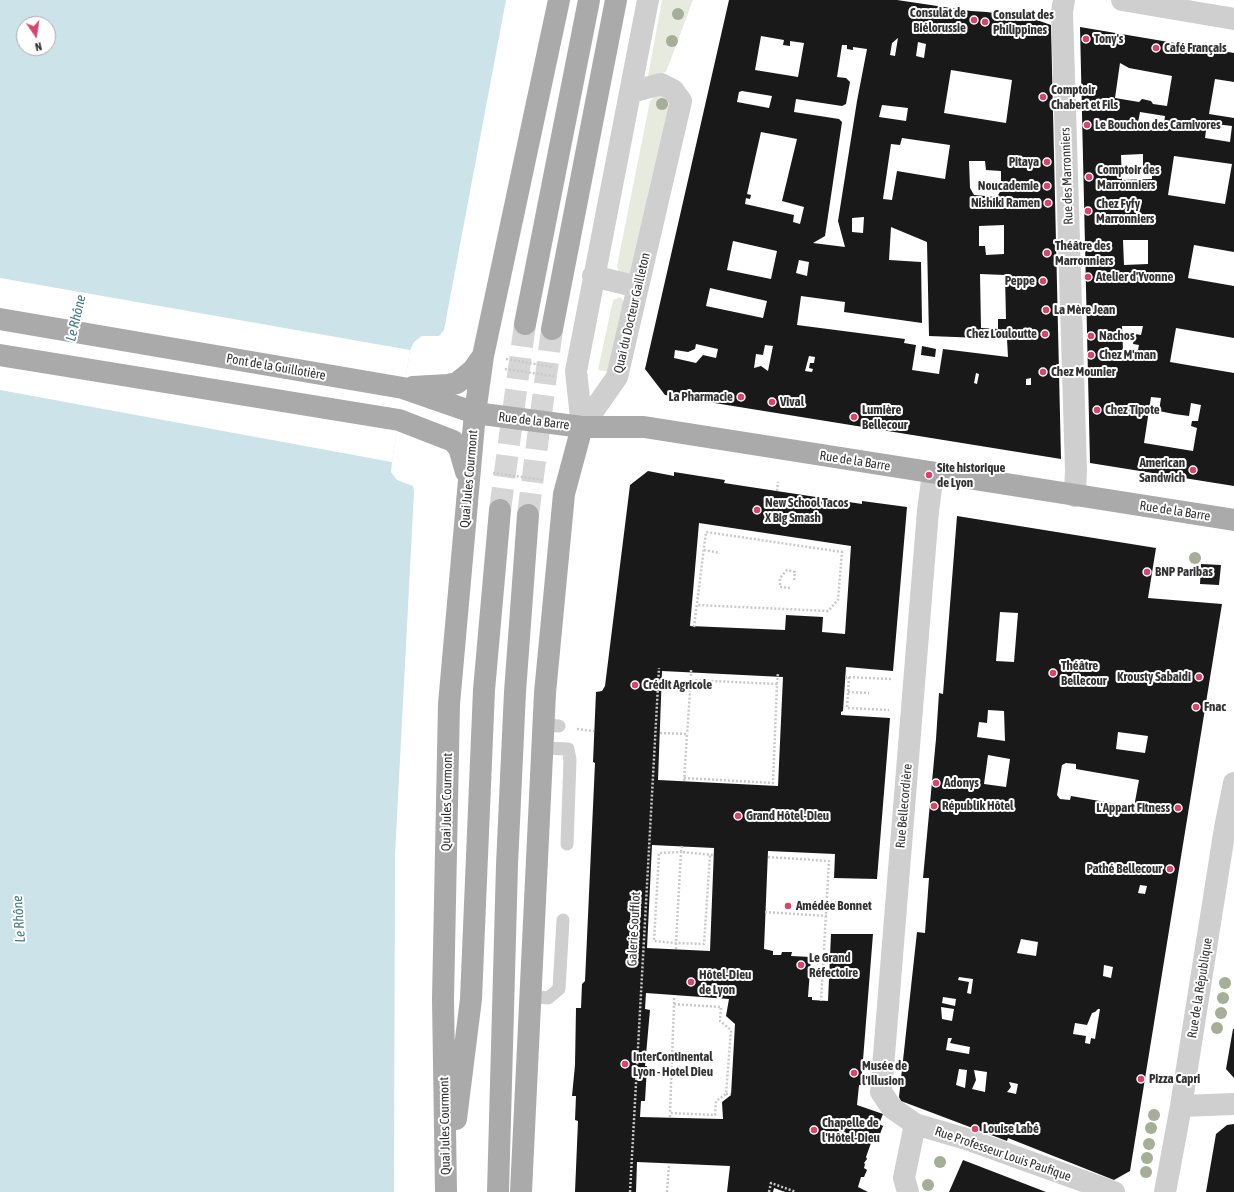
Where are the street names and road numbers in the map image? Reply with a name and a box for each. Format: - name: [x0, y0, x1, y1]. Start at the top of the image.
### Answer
- street label: Rue des Marronniers: [1058, 127, 1076, 225]
- street label: Quai du Docteur Gailleton: [611, 251, 653, 375]
- street label: Pont de la Guillotière: [225, 351, 327, 383]
- street label: Rue de la Barre: [498, 409, 570, 433]
- street label: Quai Jules Courmont: [457, 429, 481, 529]
- street label: Rue de la Barre: [819, 448, 891, 474]
- street label: Rue de la Barre: [1139, 498, 1211, 524]
- street label: Quai Jules Courmont: [438, 753, 456, 851]
- street label: Rue Bellecordière: [893, 763, 915, 849]
- street label: Galerie Soufflot: [624, 891, 644, 967]
- street label: Rue de la République: [1184, 937, 1216, 1039]
- street label: Quai Jules Courmont: [436, 1077, 454, 1175]
- street label: Rue Professeur Louis Paufique: [933, 1123, 1073, 1185]

